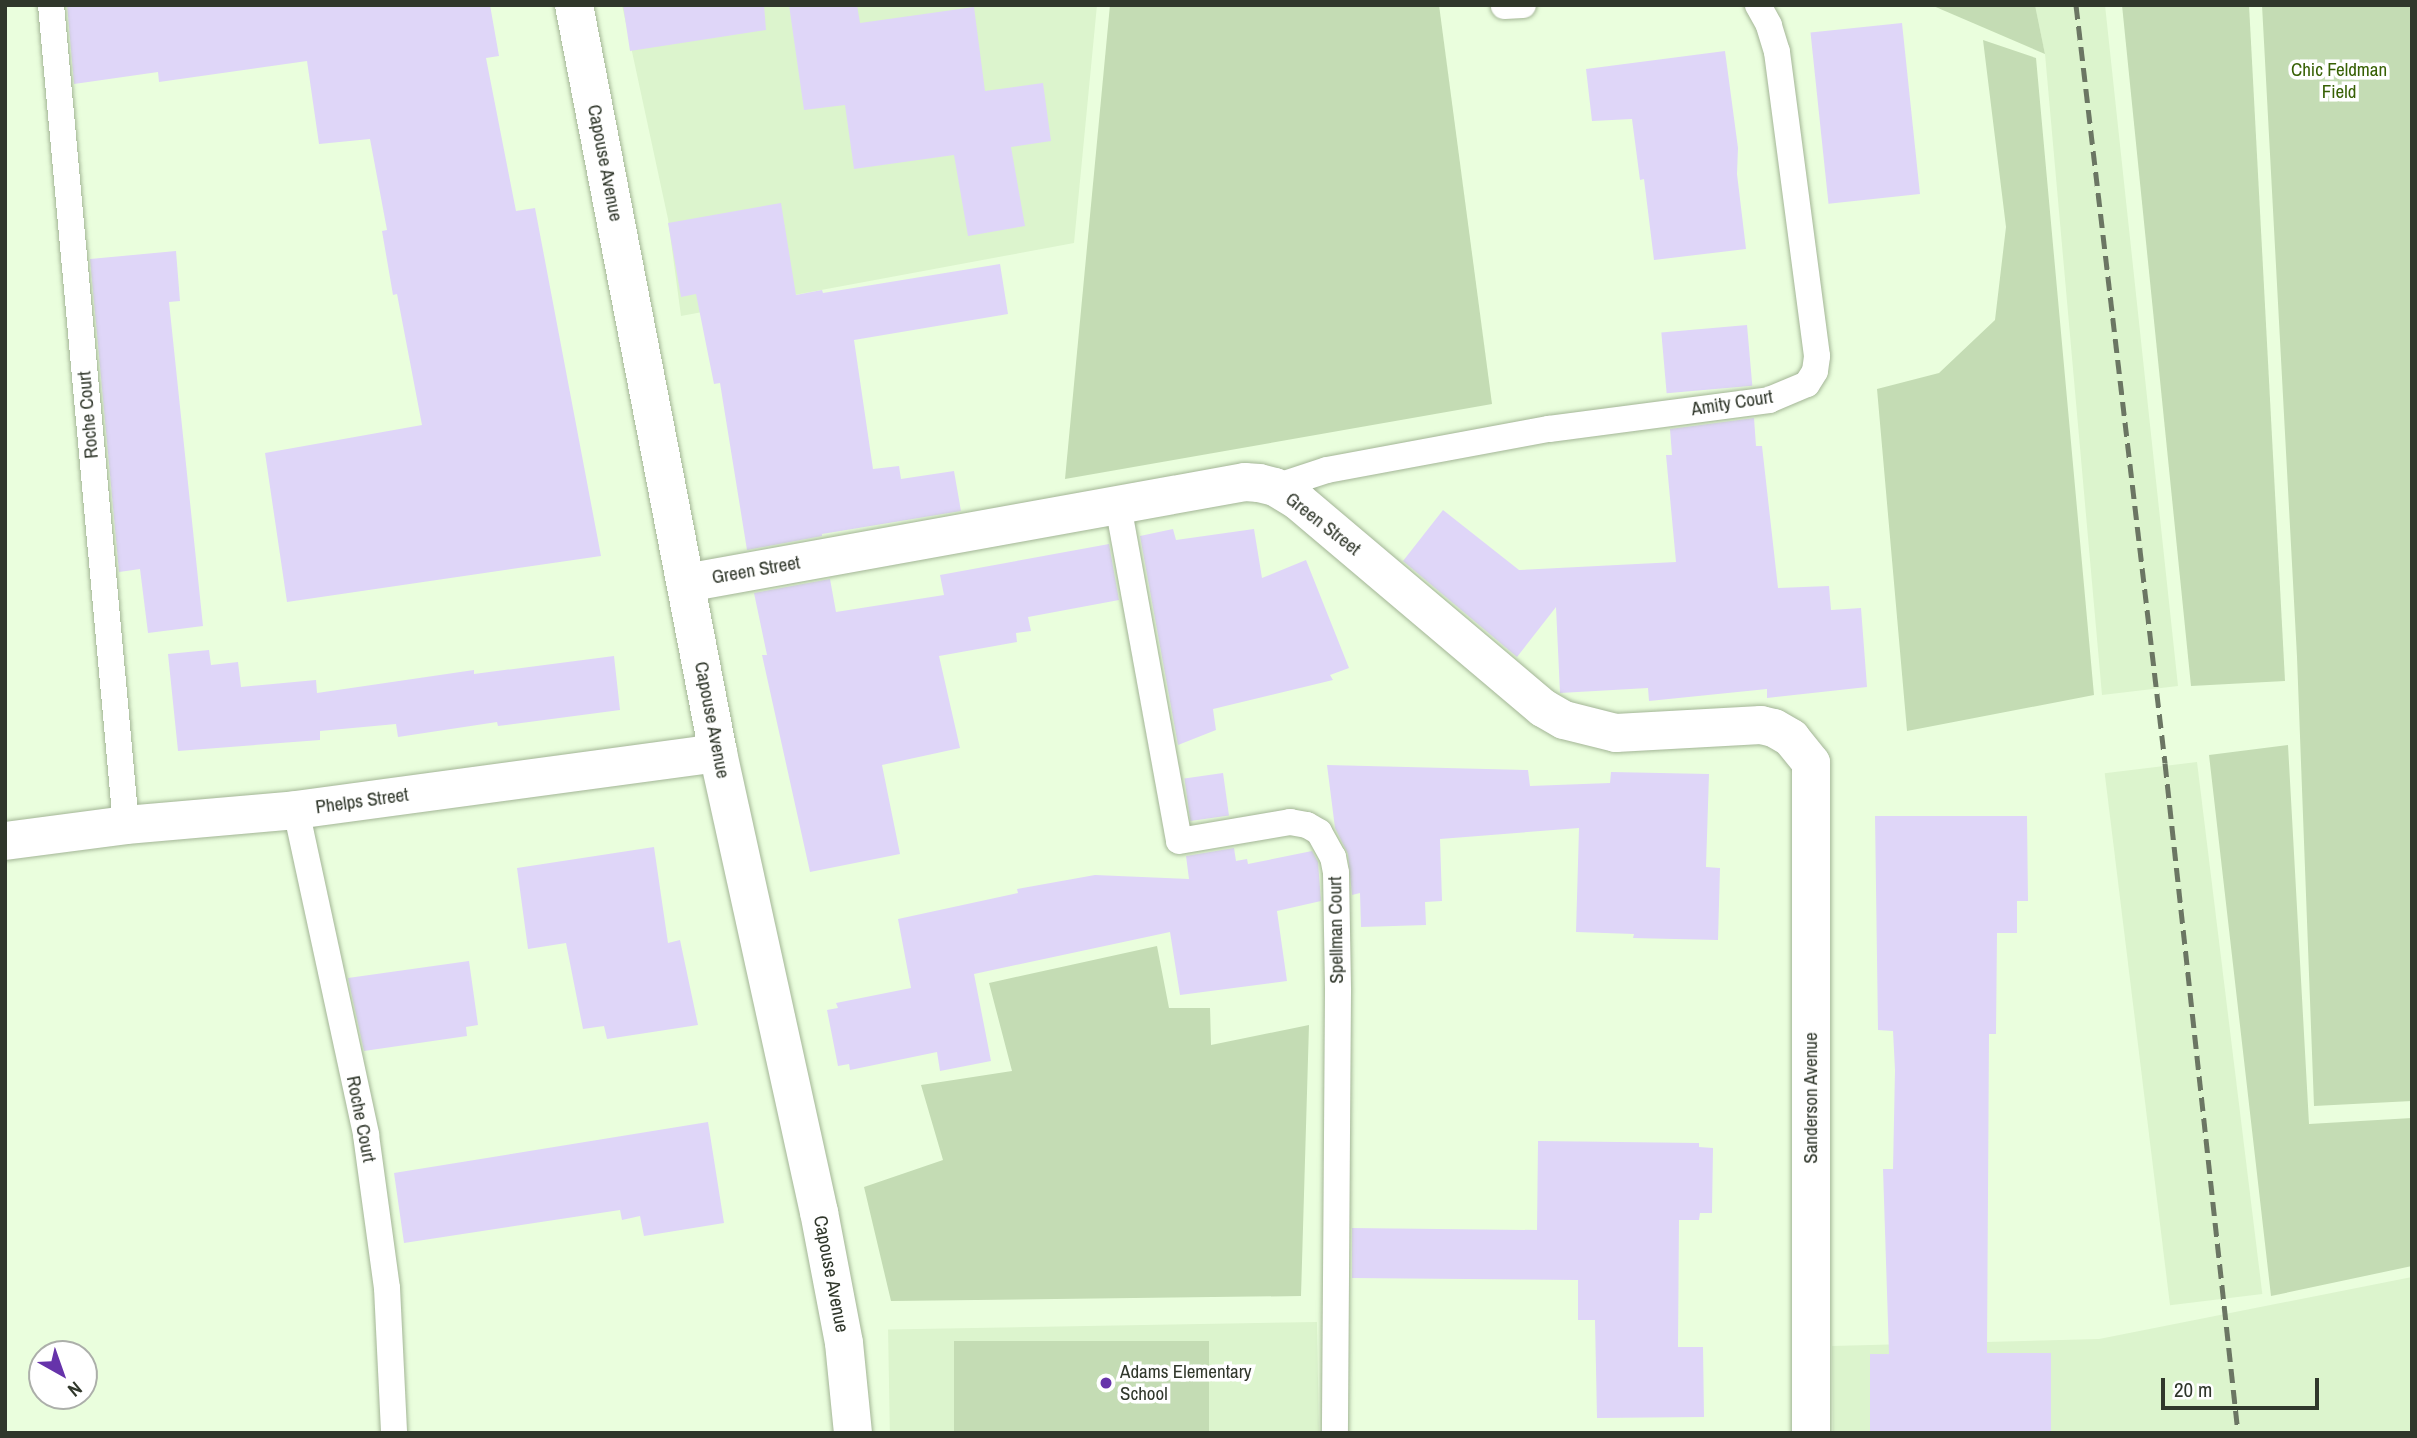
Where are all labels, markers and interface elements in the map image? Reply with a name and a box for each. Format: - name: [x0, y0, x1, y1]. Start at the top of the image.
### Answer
- park label: Chic Feldman Field: [2291, 59, 2387, 103]
- street label: Capouse Avenue: [582, 102, 628, 224]
- street label: Roche Court: [73, 370, 103, 460]
- street label: Amity Court: [1690, 385, 1774, 421]
- street label: Green Street: [1281, 488, 1365, 560]
- street label: Green Street: [710, 551, 802, 589]
- street label: Capouse Avenue: [689, 659, 735, 781]
- street label: Phelps Street: [314, 783, 410, 819]
- street label: Spellman Court: [1324, 876, 1348, 984]
- street label: Sanderson Avenue: [1800, 1032, 1822, 1164]
- street label: Roche Court: [341, 1074, 381, 1164]
- street label: Capouse Avenue: [808, 1213, 854, 1335]
- north arrow: [28, 1340, 98, 1410]
- place label: Adams Elementary School: [1120, 1361, 1252, 1405]
- scale bar: [2165, 1364, 2322, 1408]
- marker: Adams Elementary School: [1098, 1375, 1114, 1391]
- text: 20 m: [2174, 1375, 2212, 1404]
- text: N: [63, 1376, 88, 1403]

